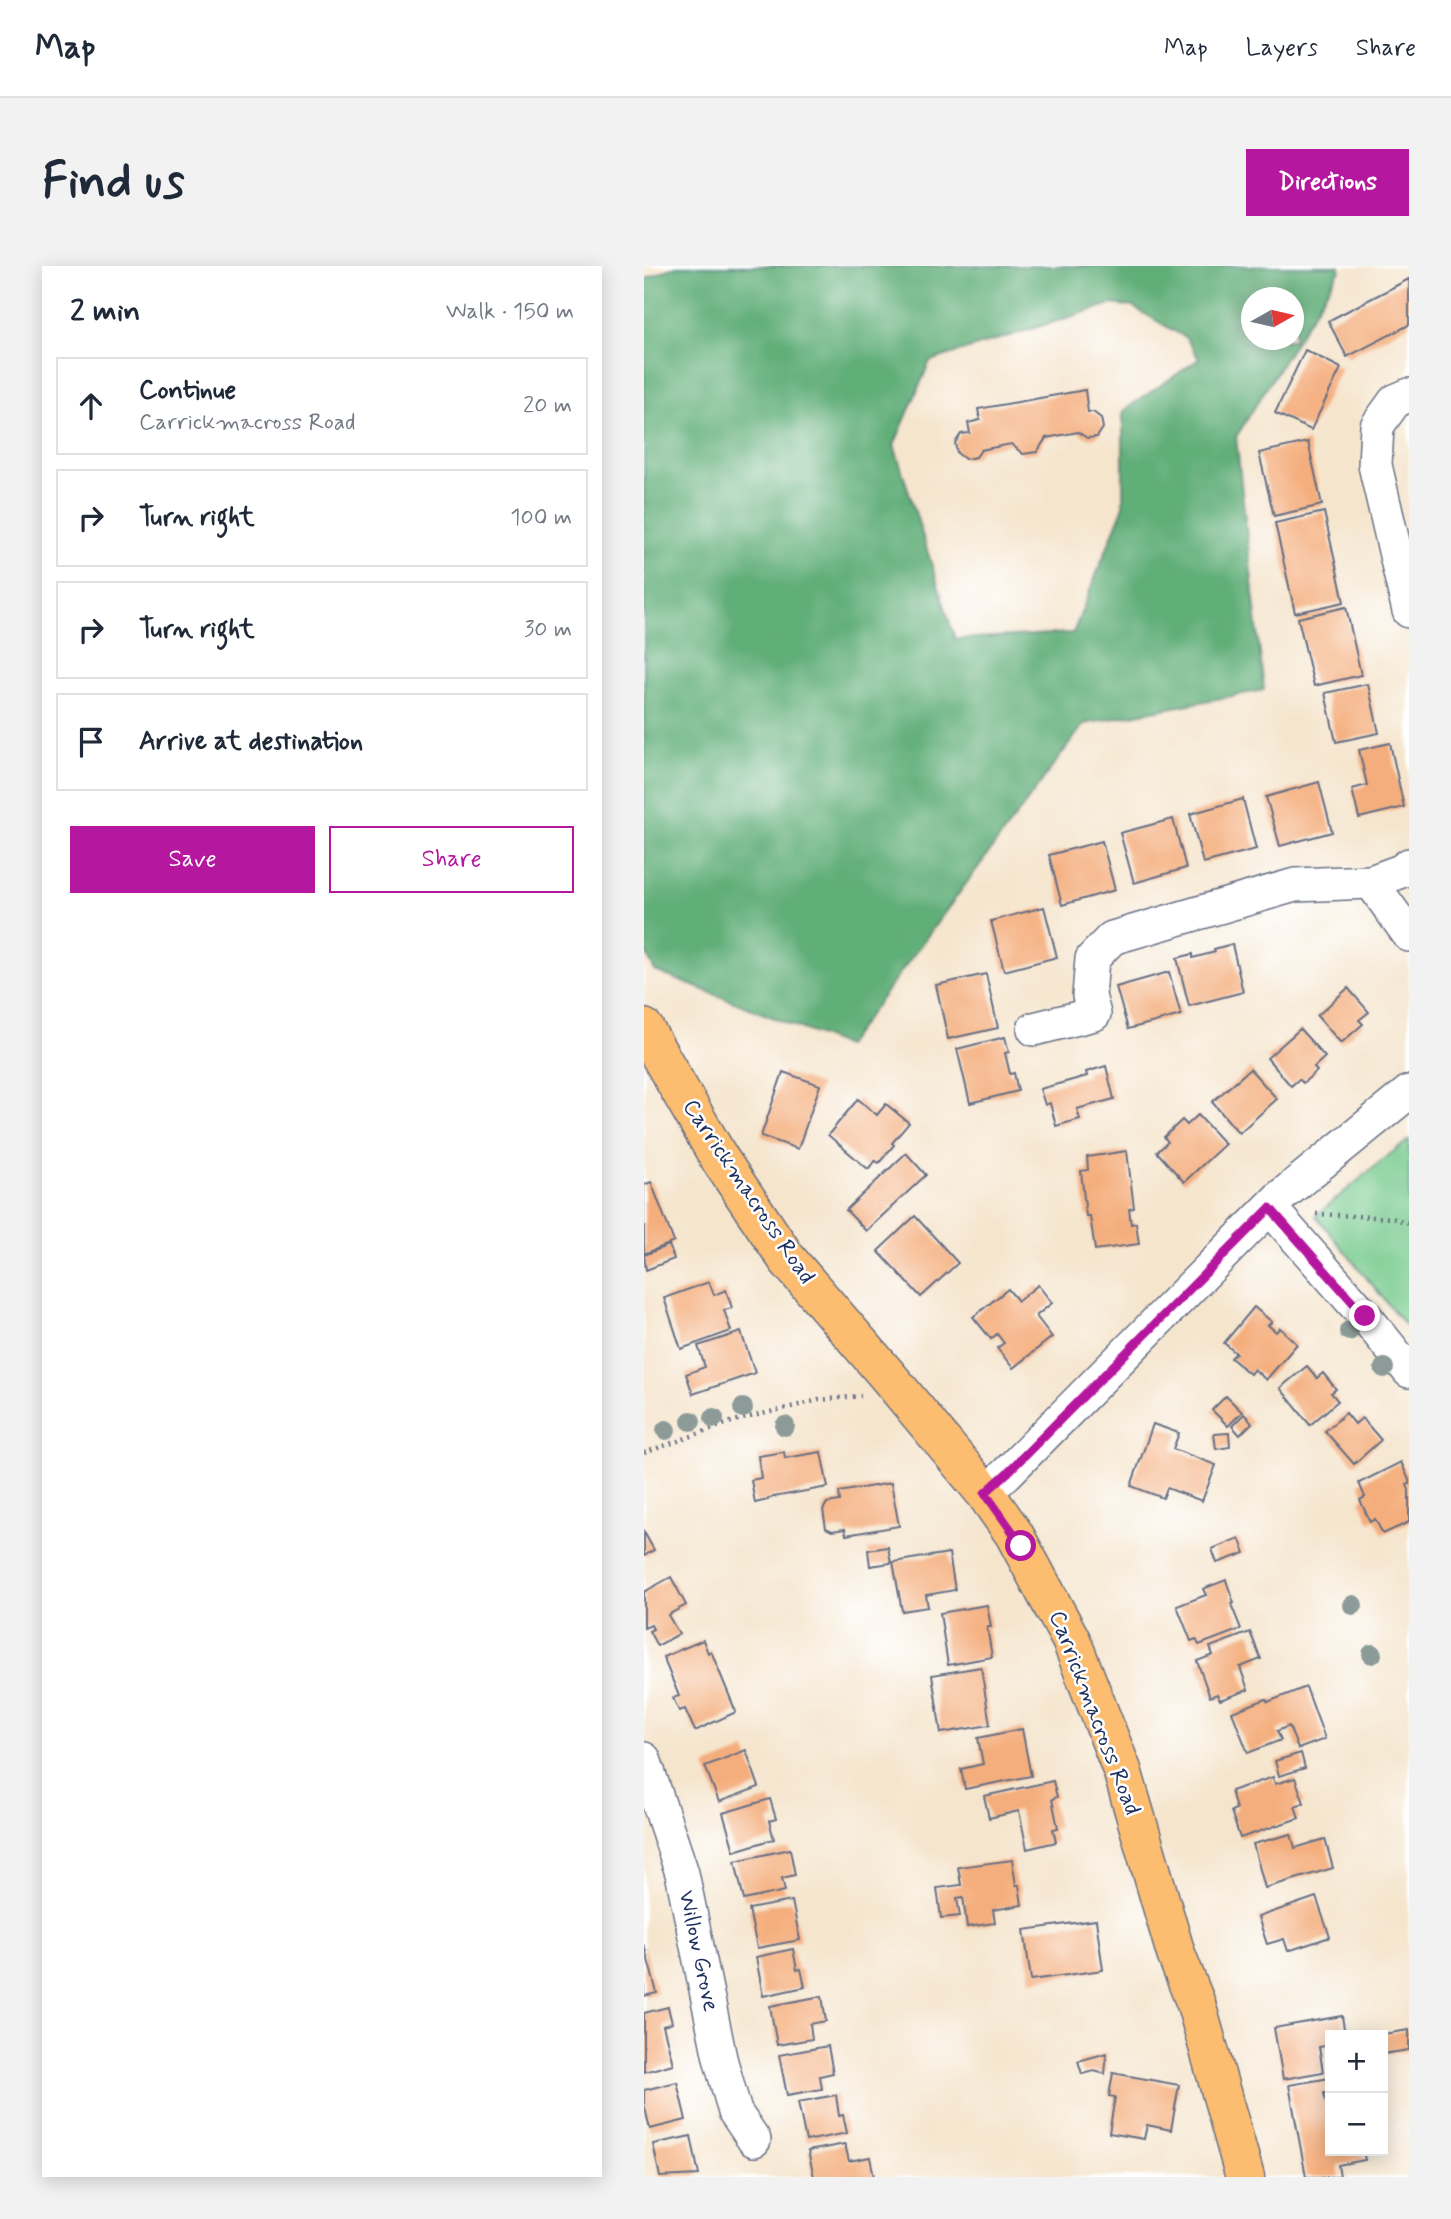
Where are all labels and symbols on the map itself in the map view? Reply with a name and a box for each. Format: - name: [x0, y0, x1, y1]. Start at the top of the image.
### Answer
- north arrow: [1241, 287, 1304, 350]
- street label: Carrickmacross Road: [675, 1094, 821, 1290]
- route end: [1349, 1300, 1380, 1331]
- route start: [1005, 1530, 1036, 1561]
- street label: Carrickmacross Road: [1041, 1607, 1147, 1819]
- street label: Willow Grove: [671, 1888, 725, 2014]

